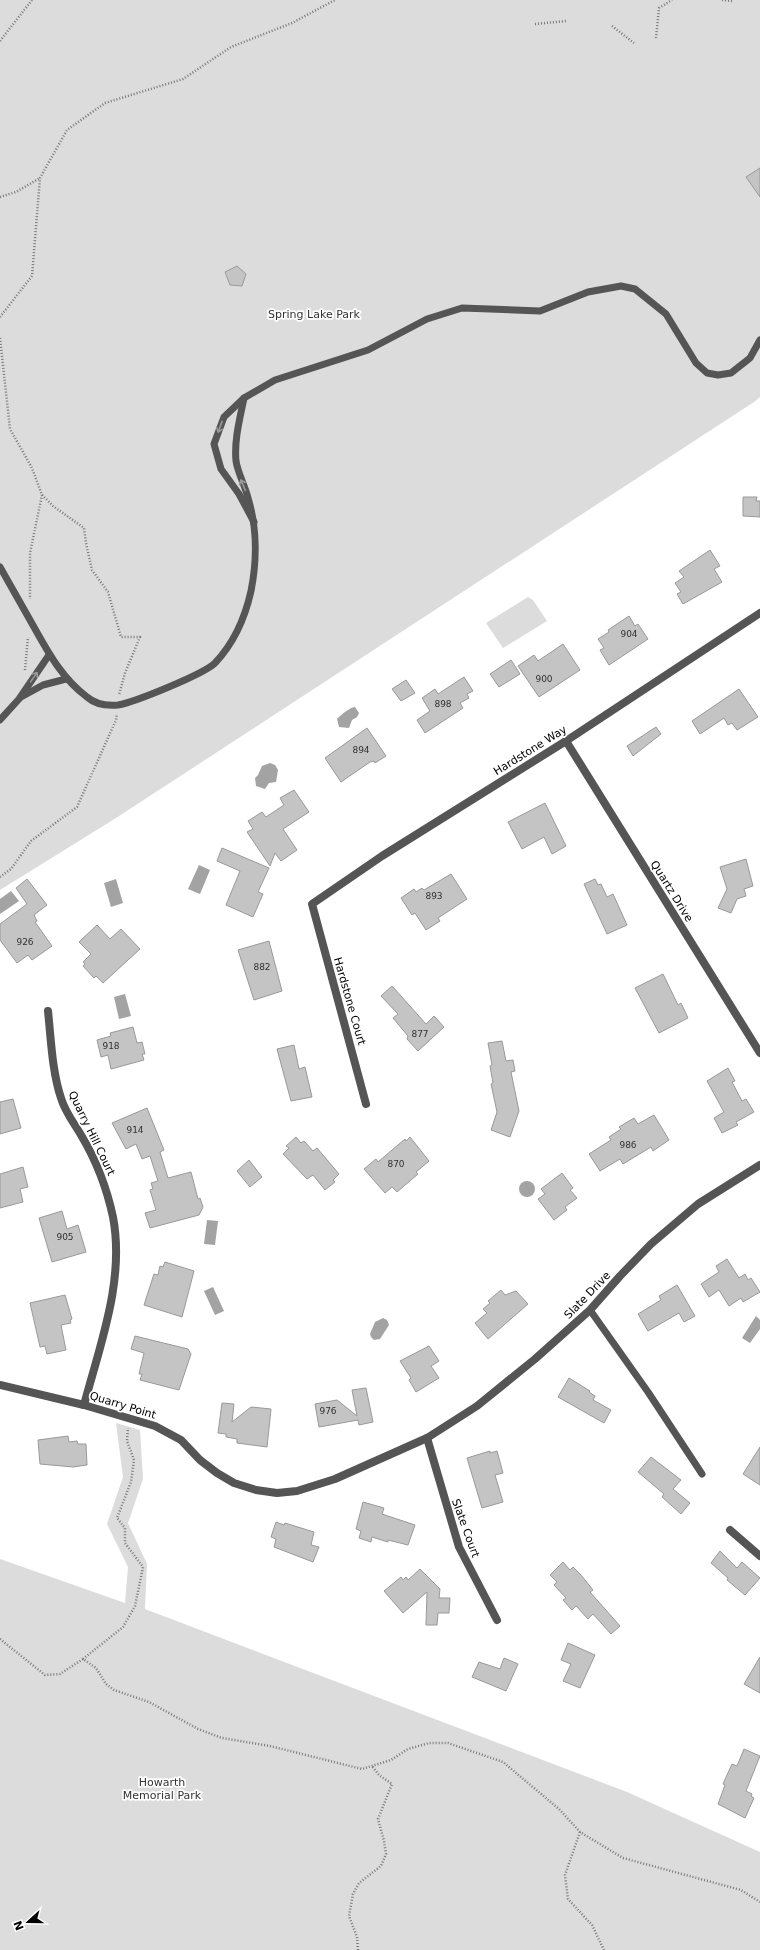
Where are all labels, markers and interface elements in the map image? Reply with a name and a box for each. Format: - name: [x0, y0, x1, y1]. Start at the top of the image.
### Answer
- park label: Spring Lake Park: [268, 308, 361, 321]
- one-way arrow: [216, 421, 223, 434]
- one-way arrow: [239, 480, 246, 492]
- house number: 904: [620, 629, 638, 639]
- one-way arrow: [30, 672, 38, 683]
- house number: 900: [535, 674, 553, 684]
- house number: 898: [434, 699, 452, 709]
- street label: Hardstone Way: [491, 722, 570, 778]
- house number: 894: [352, 745, 370, 755]
- street label: Quartz Drive: [648, 858, 696, 925]
- house number: 893: [425, 891, 443, 901]
- house number: 926: [16, 937, 34, 947]
- street label: Hardstone Court: [331, 956, 368, 1047]
- house number: 882: [253, 962, 271, 972]
- house number: 877: [411, 1029, 429, 1039]
- house number: 918: [102, 1041, 120, 1051]
- street label: Quarry Hill Court: [65, 1089, 118, 1178]
- house number: 914: [126, 1125, 144, 1135]
- house number: 986: [619, 1140, 637, 1150]
- house number: 870: [387, 1159, 405, 1169]
- house number: 905: [56, 1232, 74, 1242]
- street label: Slate Drive: [562, 1269, 613, 1322]
- street label: Quarry Point: [88, 1389, 158, 1422]
- house number: 976: [319, 1406, 337, 1416]
- street label: Slate Court: [449, 1497, 482, 1560]
- park label: Howarth Memorial Park: [123, 1776, 202, 1802]
- north arrow: [8, 1902, 48, 1942]
- text: N: [11, 1919, 27, 1932]

